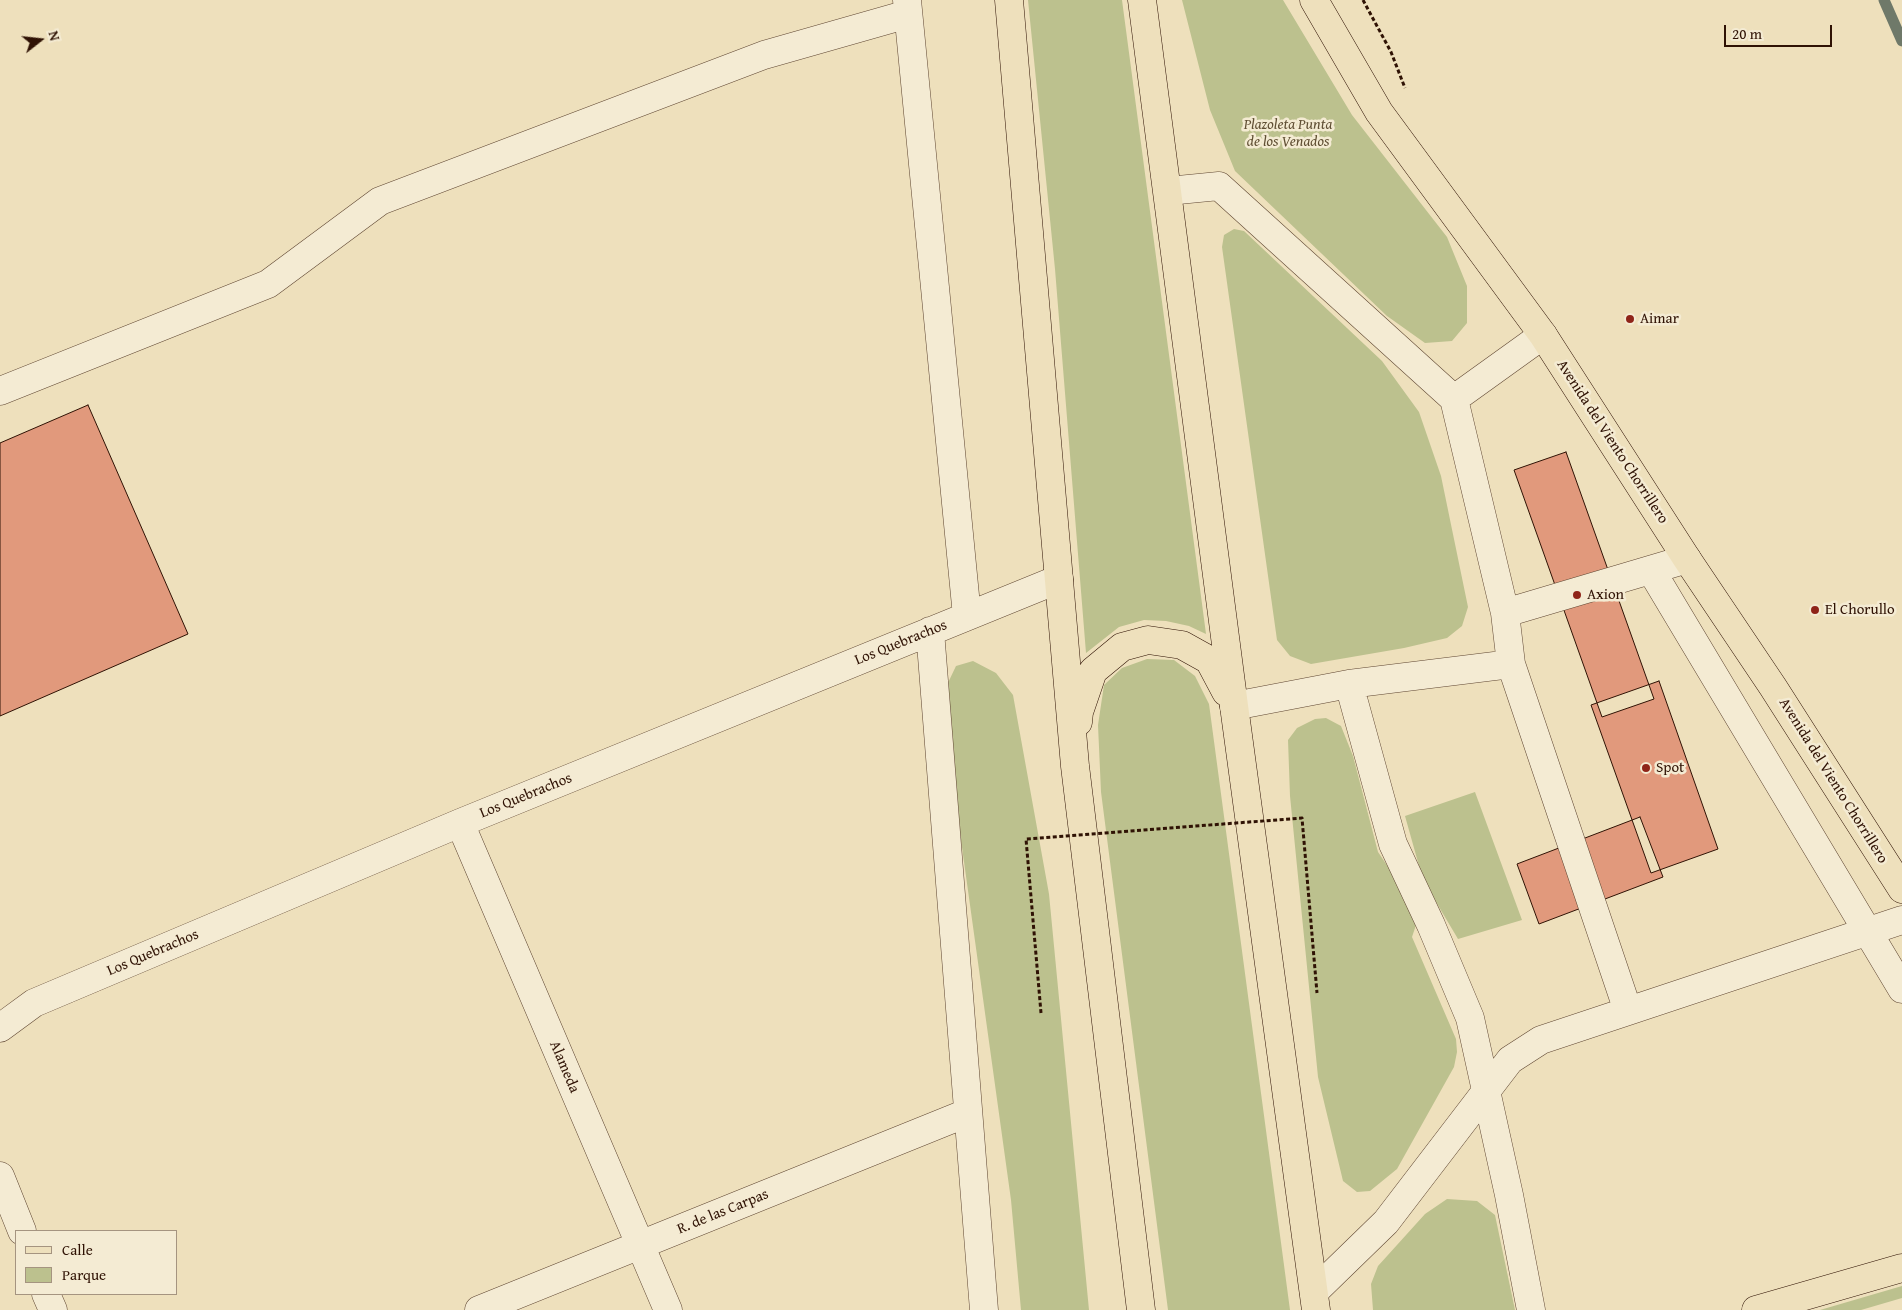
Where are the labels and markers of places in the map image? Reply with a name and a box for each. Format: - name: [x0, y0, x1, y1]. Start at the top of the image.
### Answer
- place label: Aimar: [1640, 310, 1679, 328]
- marker: Aimar: [1624, 313, 1636, 325]
- place label: Axion: [1587, 586, 1624, 604]
- marker: Axion: [1571, 589, 1583, 601]
- place label: El Chorullo: [1825, 601, 1895, 619]
- marker: El Chorullo: [1809, 604, 1821, 616]
- place label: Spot: [1656, 759, 1684, 777]
- marker: Spot: [1640, 762, 1652, 774]

